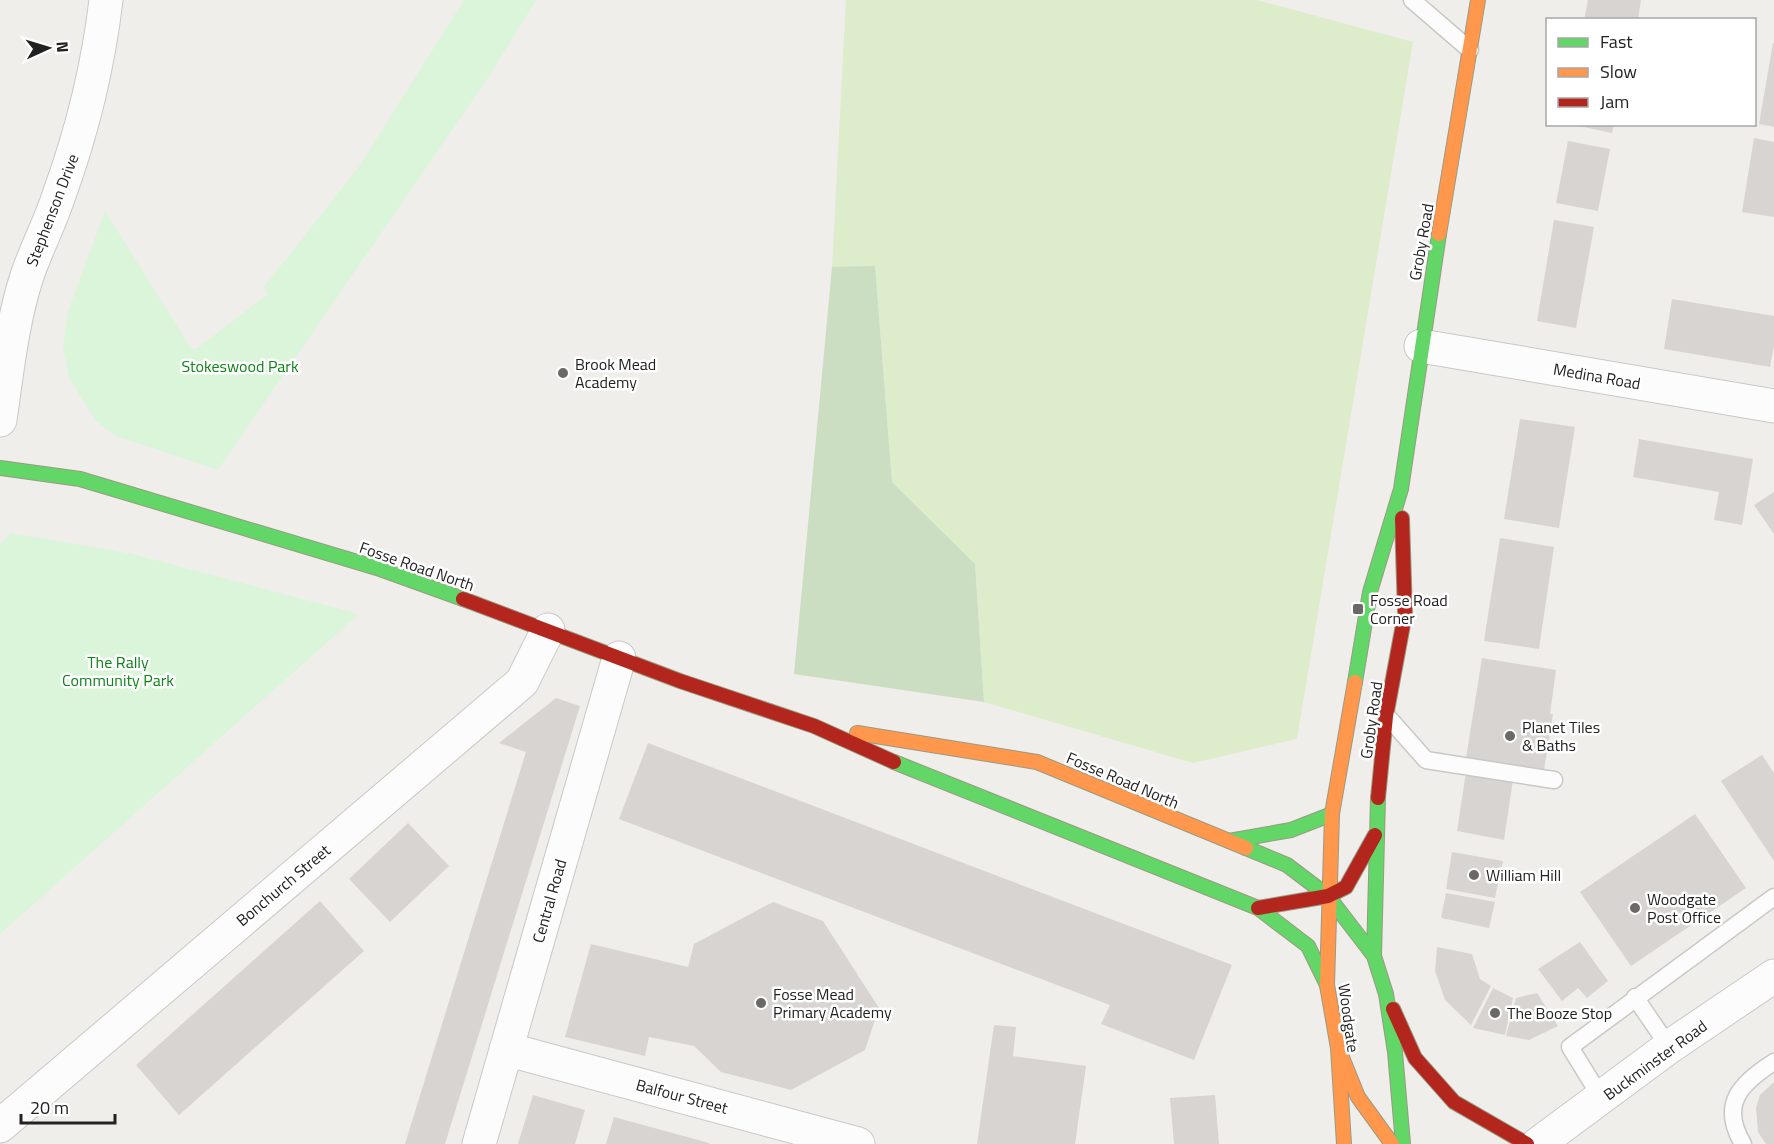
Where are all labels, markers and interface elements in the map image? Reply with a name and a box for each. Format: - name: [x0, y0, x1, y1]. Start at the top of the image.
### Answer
- north arrow: [18, 18, 78, 78]
- legend: [1546, 18, 1756, 126]
- text: Fast: [1600, 28, 1633, 55]
- text: N: [51, 41, 75, 53]
- text: Slow: [1600, 58, 1637, 85]
- text: Jam: [1600, 88, 1629, 115]
- street label: Stephenson Drive: [19, 150, 85, 270]
- street label: Groby Road: [1402, 202, 1440, 282]
- place label: Brook Mead Academy: [575, 352, 656, 394]
- park label: Stokeswood Park: [181, 354, 299, 378]
- street label: Medina Road: [1551, 357, 1643, 395]
- marker: Brook Mead Academy: [556, 366, 570, 380]
- street label: Fosse Road North: [356, 535, 478, 597]
- place label: Fosse Road Corner: [1370, 588, 1448, 630]
- marker: Fosse Road Corner: [1351, 602, 1365, 616]
- park label: The Rally Community Park: [62, 650, 174, 692]
- street label: Groby Road: [1354, 680, 1388, 760]
- place label: Planet Tiles & Baths: [1522, 715, 1600, 757]
- marker: Planet Tiles & Baths: [1503, 729, 1517, 743]
- street label: Fosse Road North: [1063, 745, 1183, 815]
- street label: Bonchurch Street: [231, 838, 336, 932]
- street label: Central Road: [526, 856, 572, 946]
- place label: William Hill: [1486, 863, 1561, 887]
- marker: William Hill: [1467, 868, 1481, 882]
- place label: Woodgate Post Office: [1647, 887, 1721, 929]
- marker: Woodgate Post Office: [1628, 901, 1642, 915]
- place label: Fosse Mead Primary Academy: [773, 982, 892, 1024]
- street label: Woodgate: [1332, 982, 1366, 1054]
- marker: Fosse Mead Primary Academy: [754, 996, 768, 1010]
- place label: The Booze Stop: [1507, 1001, 1612, 1025]
- marker: The Booze Stop: [1488, 1006, 1502, 1020]
- street label: Buckminster Road: [1598, 1014, 1712, 1106]
- street label: Balfour Street: [634, 1072, 731, 1120]
- scale bar: [21, 1087, 116, 1125]
- text: 20 m: [30, 1094, 69, 1121]

